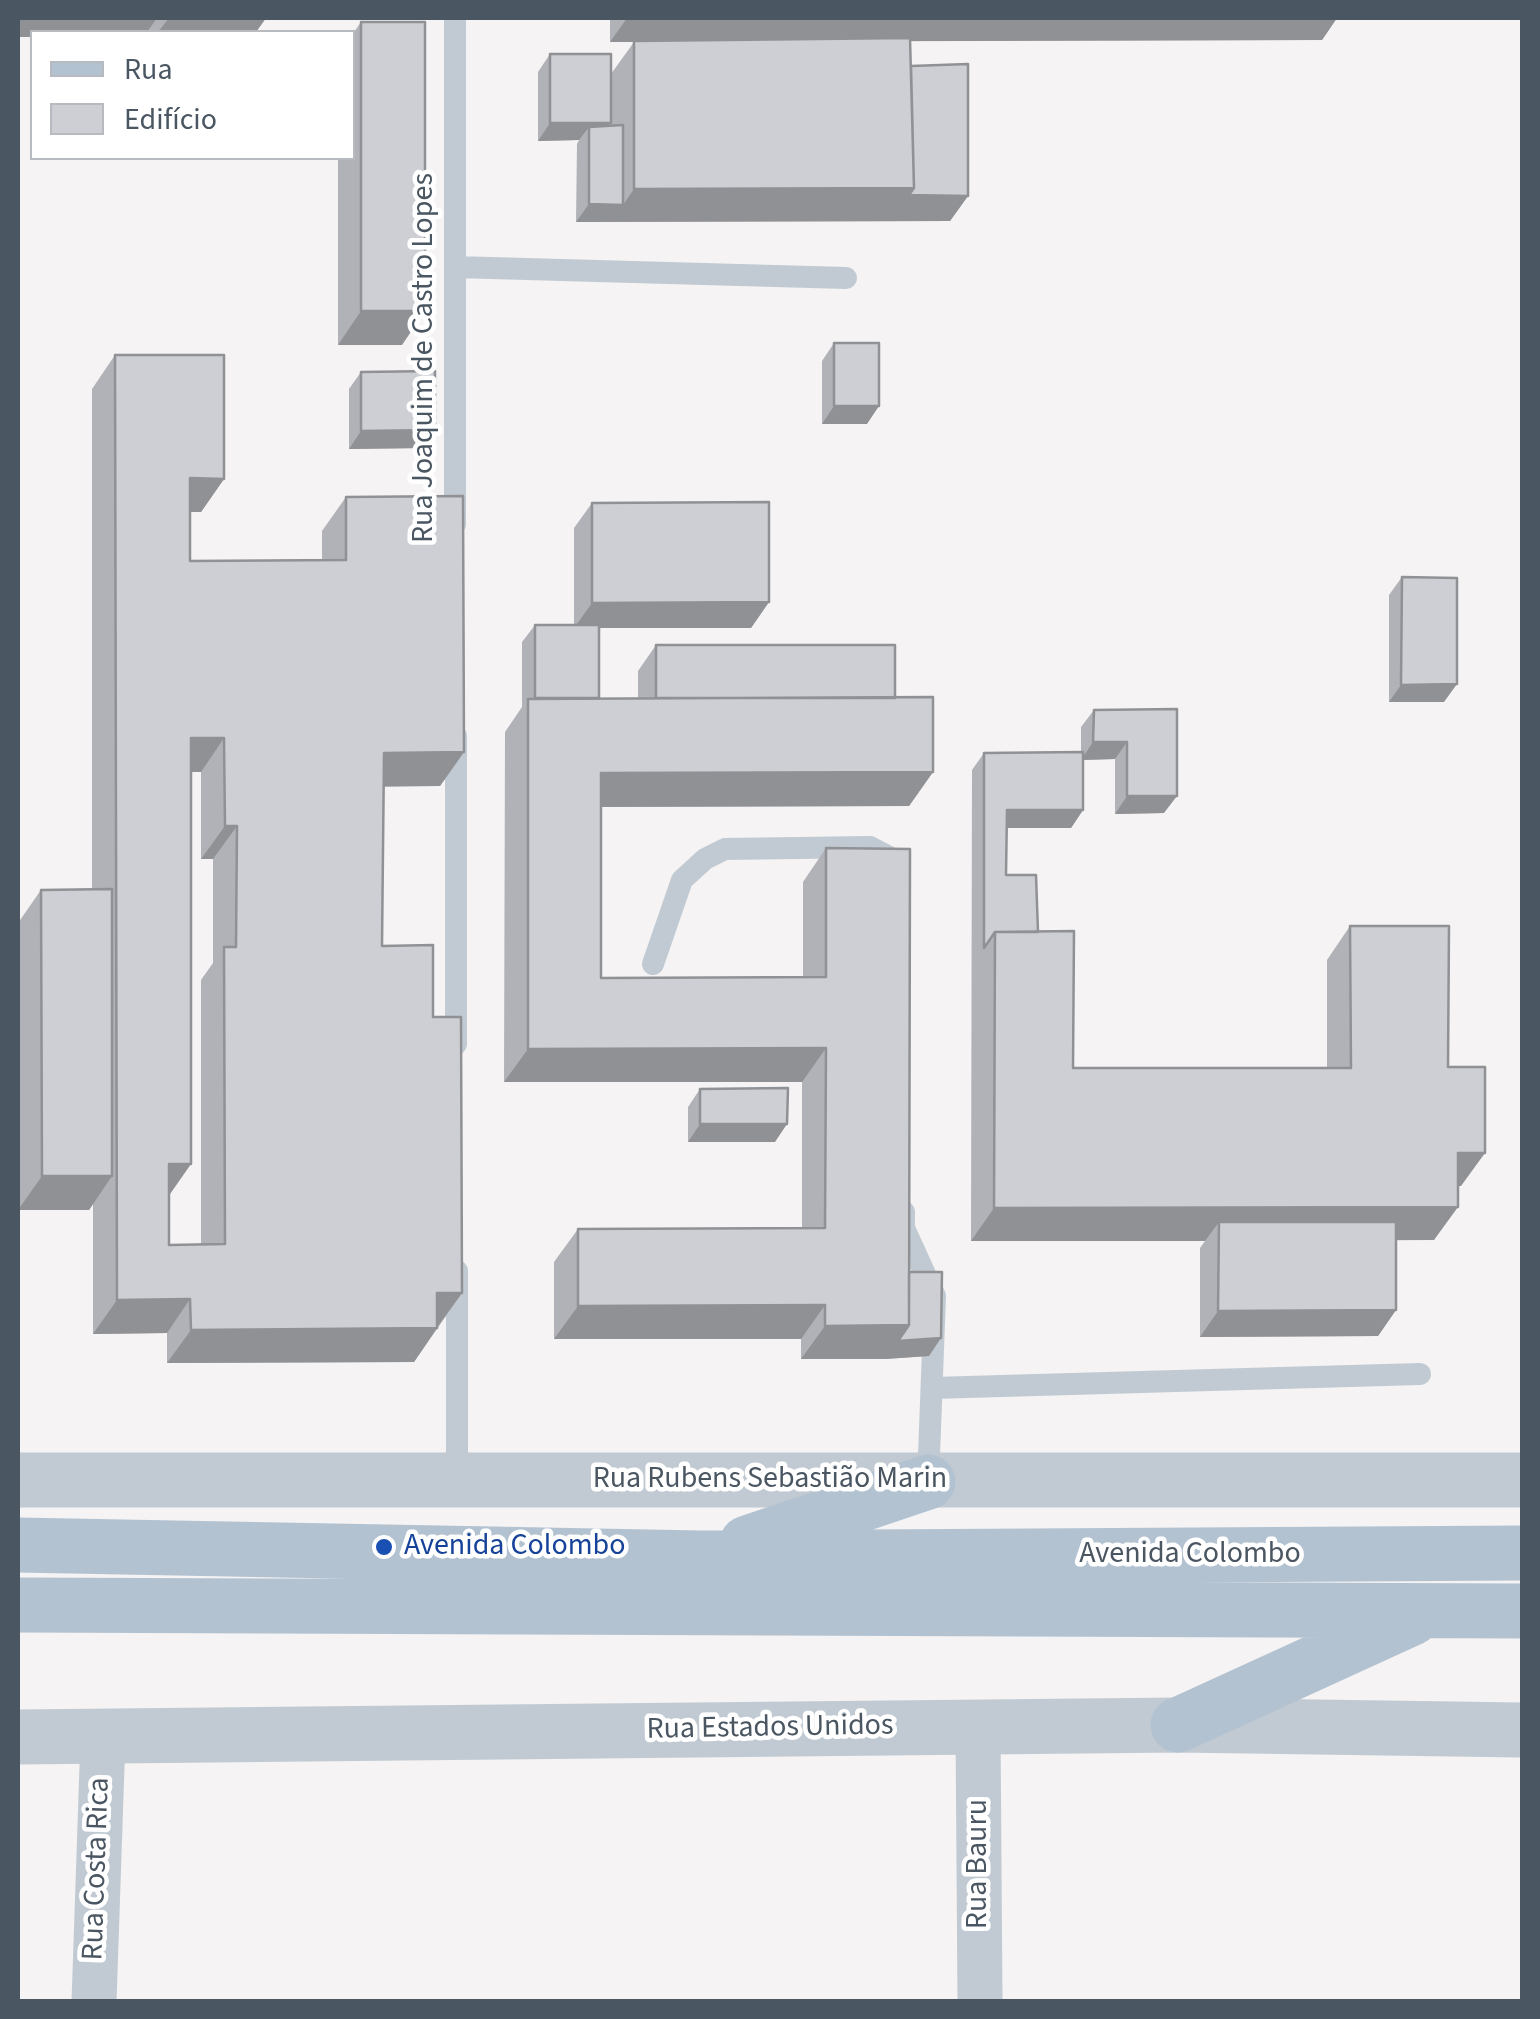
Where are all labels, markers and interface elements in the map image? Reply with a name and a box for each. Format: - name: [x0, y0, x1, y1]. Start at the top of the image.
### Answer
- legend: [30, 30, 355, 160]
- text: Rua: [124, 48, 173, 91]
- text: Edifício: [124, 98, 217, 141]
- street label: Rua Joaquim de Castro Lopes: [407, 173, 443, 543]
- street label: Rua Rubens Sebastião Marin: [593, 1462, 947, 1498]
- place label: Avenida Colombo: [404, 1529, 625, 1565]
- marker: Avenida Colombo: [373, 1536, 395, 1558]
- street label: Avenida Colombo: [1079, 1537, 1301, 1573]
- street label: Rua Estados Unidos: [646, 1709, 894, 1749]
- street label: Rua Costa Rica: [77, 1777, 119, 1961]
- street label: Rua Bauru: [961, 1799, 997, 1929]

